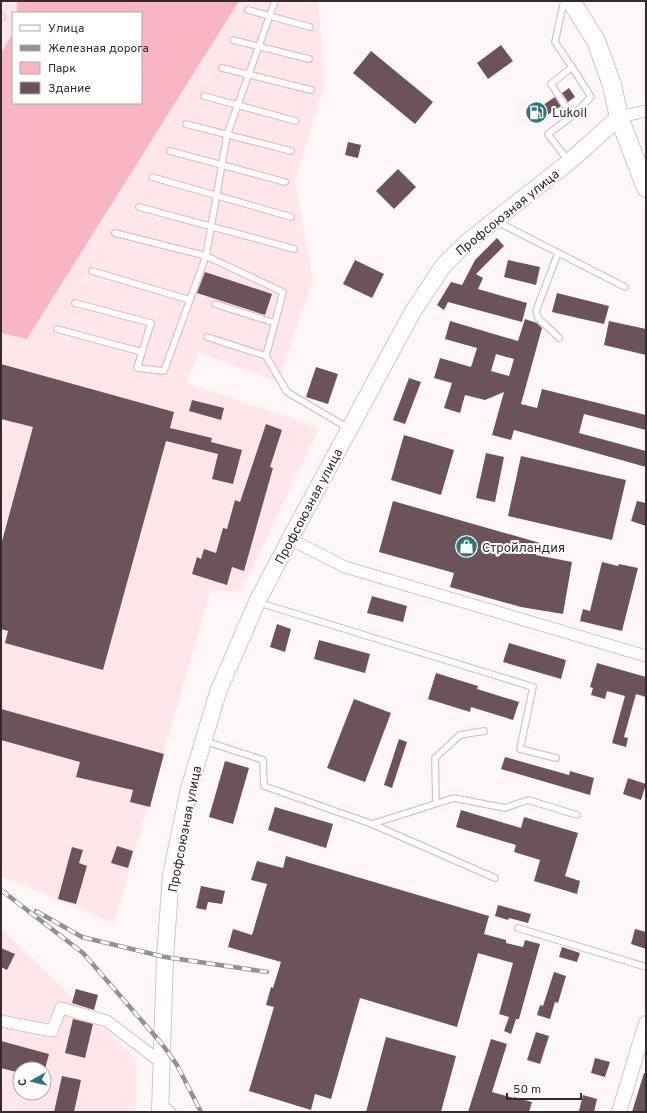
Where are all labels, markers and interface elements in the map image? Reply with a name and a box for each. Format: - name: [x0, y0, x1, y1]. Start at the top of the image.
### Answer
- legend: [12, 12, 142, 104]
- text: Улица: [48, 21, 84, 37]
- text: Железная дорога: [48, 41, 149, 57]
- text: Парк: [48, 61, 76, 77]
- text: Здание: [48, 81, 91, 97]
- fuel station icon: Lukoil: [523, 99, 549, 125]
- place label: Lukoil: [552, 106, 587, 122]
- street label: Профсоюзная улица: [453, 167, 563, 260]
- street label: Профсоюзная улица: [273, 446, 347, 567]
- shop icon: Стройландия: [454, 534, 480, 560]
- place label: Стройландия: [482, 541, 565, 557]
- street label: Профсоюзная улица: [166, 765, 206, 894]
- north arrow: [12, 1061, 52, 1101]
- scale bar: [507, 1075, 581, 1101]
- text: С: [16, 1078, 31, 1087]
- text: 50 m: [513, 1082, 541, 1098]

